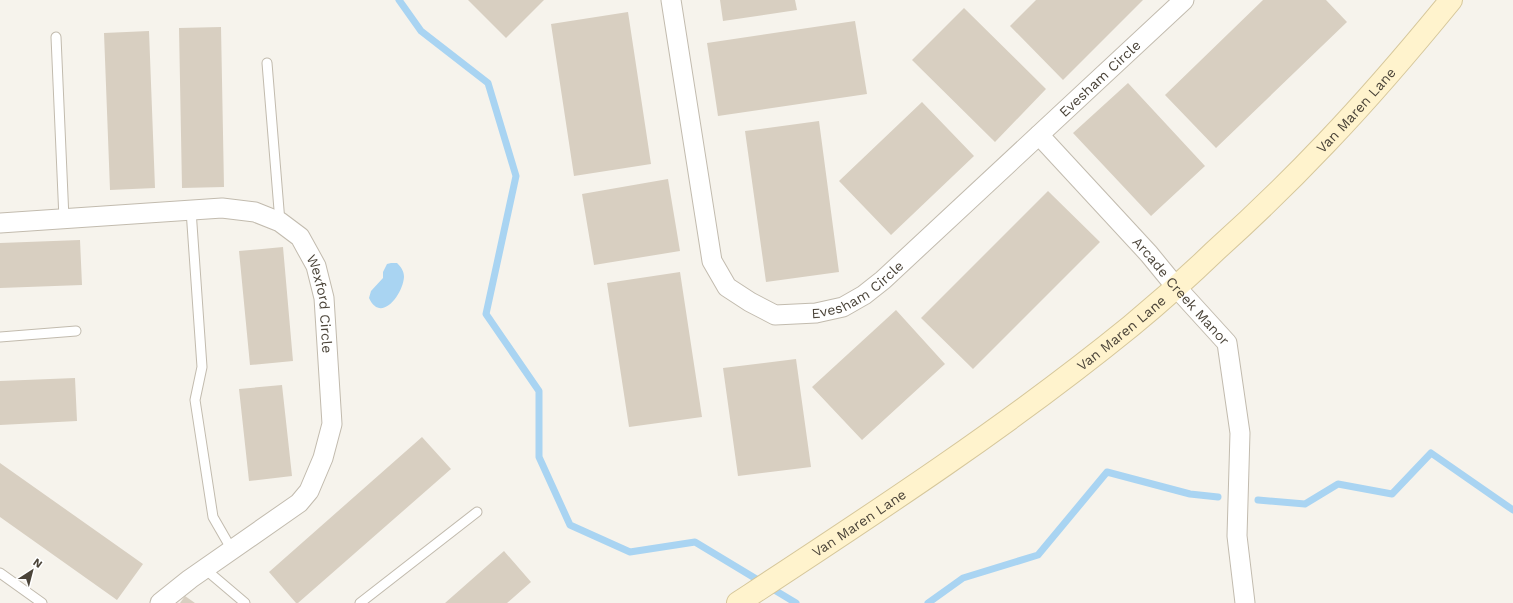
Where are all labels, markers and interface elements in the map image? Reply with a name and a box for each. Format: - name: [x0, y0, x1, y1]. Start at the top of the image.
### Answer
- street label: Evesham Circle: [1056, 37, 1144, 120]
- street label: Van Maren Lane: [1313, 64, 1399, 156]
- street label: Arcade Creek Manor: [1129, 234, 1233, 348]
- street label: Wexford Circle: [303, 252, 335, 354]
- street label: Evesham Circle: [811, 257, 906, 321]
- street label: Van Maren Lane: [1074, 292, 1169, 374]
- street label: Van Maren Lane: [809, 486, 909, 560]
- north arrow: [12, 551, 52, 591]
- text: N: [30, 556, 45, 571]

